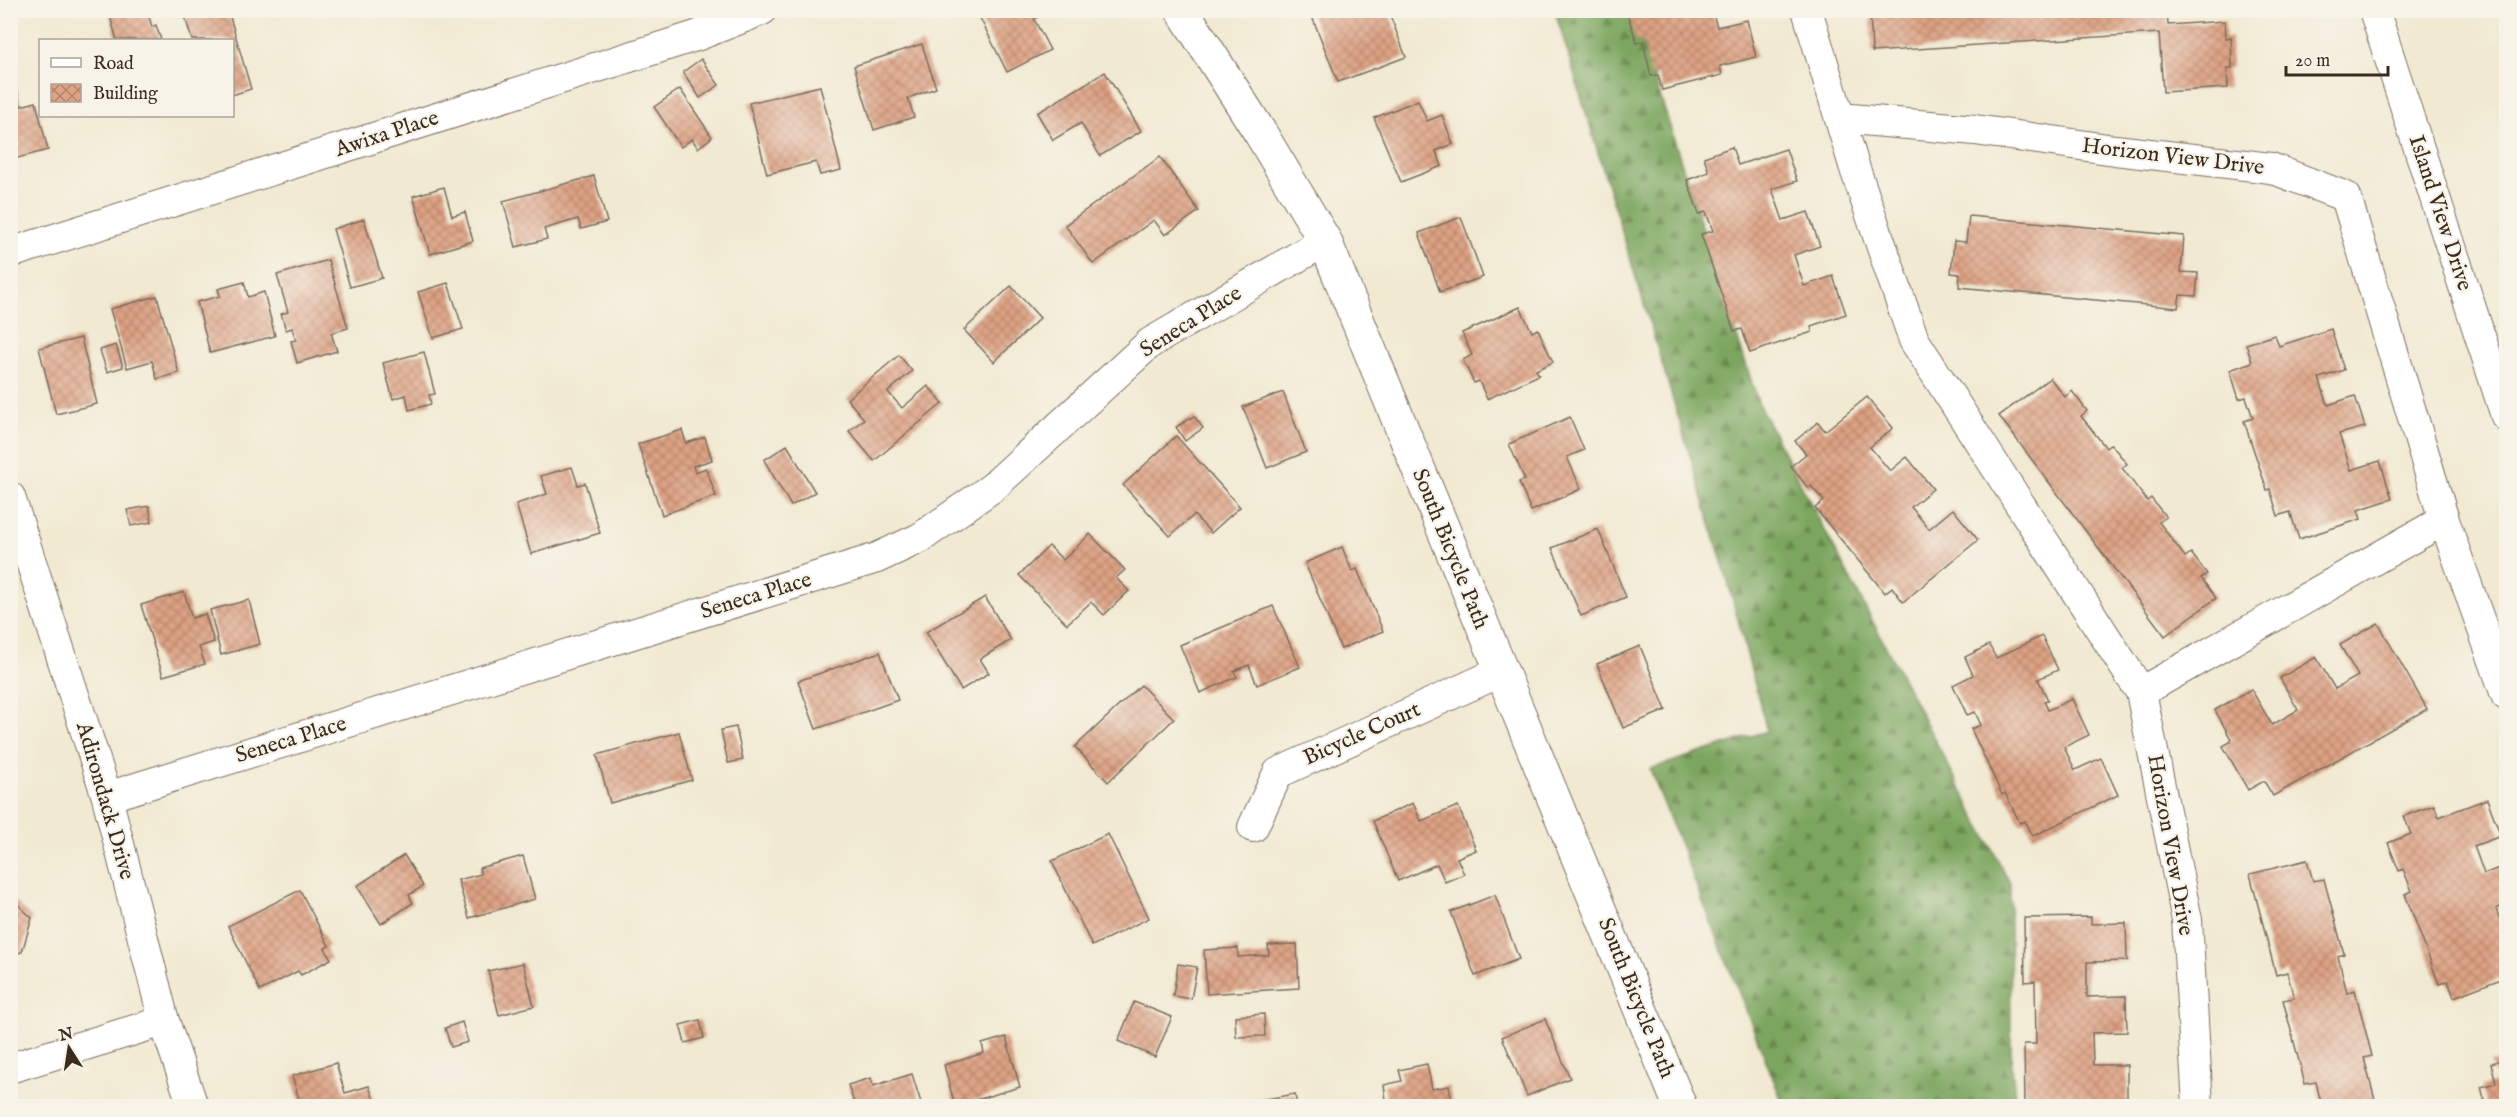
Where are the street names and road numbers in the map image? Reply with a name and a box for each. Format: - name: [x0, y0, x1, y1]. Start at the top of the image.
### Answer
- street label: Awixa Place: [331, 104, 442, 164]
- street label: Horizon View Drive: [2080, 132, 2266, 182]
- street label: Island View Drive: [2402, 132, 2478, 294]
- street label: Seneca Place: [1135, 280, 1247, 364]
- street label: South Bicycle Path: [1405, 465, 1495, 634]
- street label: Seneca Place: [697, 566, 815, 626]
- street label: Bicycle Court: [1299, 696, 1425, 772]
- street label: Seneca Place: [232, 710, 350, 770]
- street label: Adirondack Drive: [69, 718, 141, 883]
- street label: Horizon View Drive: [2140, 752, 2200, 938]
- street label: South Bicycle Path: [1591, 914, 1681, 1083]

